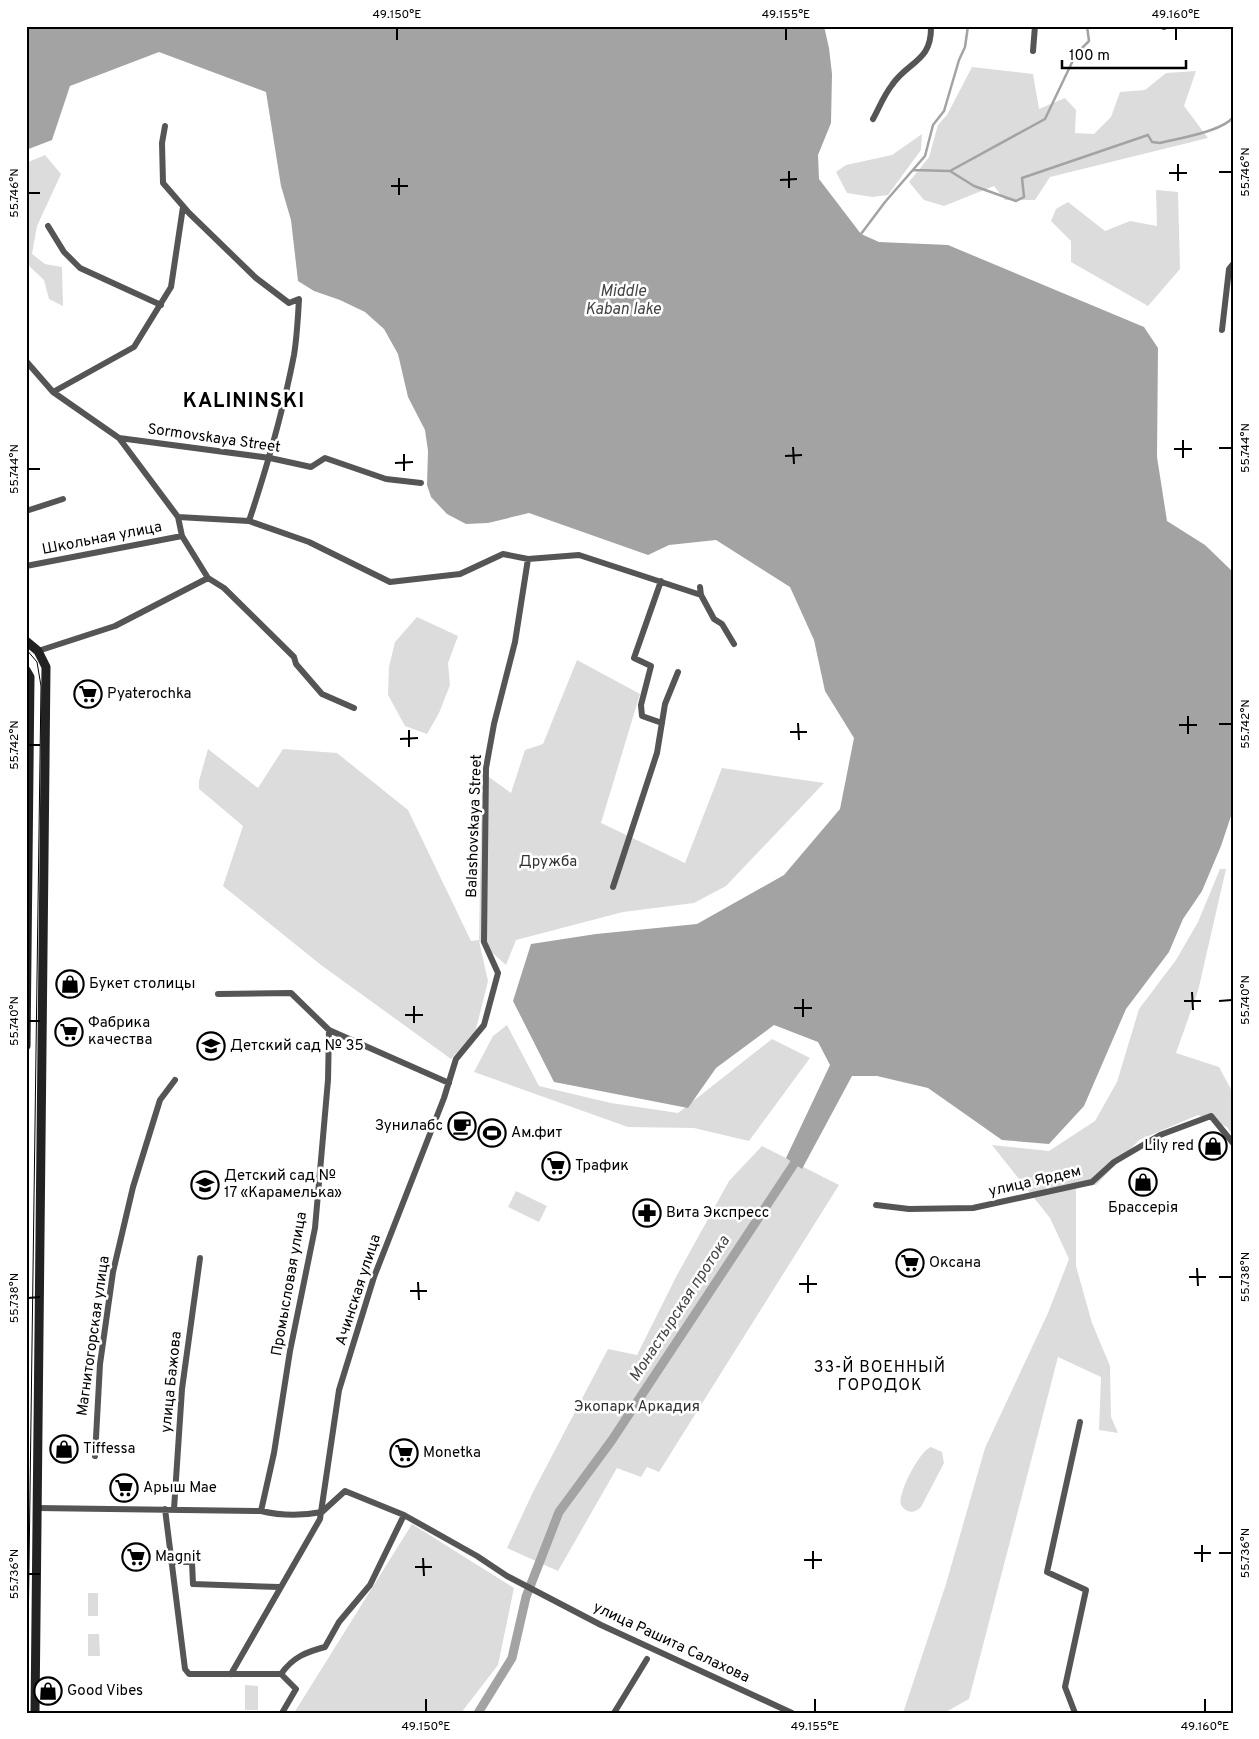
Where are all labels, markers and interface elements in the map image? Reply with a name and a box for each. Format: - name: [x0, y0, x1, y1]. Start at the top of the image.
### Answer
- text: 49.150°E: [373, 7, 421, 23]
- text: 49.155°E: [762, 7, 810, 23]
- text: 49.160°E: [1152, 7, 1200, 23]
- scale bar: [1062, 38, 1185, 70]
- text: 100 m: [1069, 47, 1110, 66]
- text: 55.746°N: [1238, 147, 1254, 197]
- text: 55.746°N: [7, 168, 23, 218]
- water label: Middle Kaban lake: [585, 282, 662, 320]
- district label: KALININSKI: [183, 389, 305, 415]
- street label: Sormovskaya Street: [146, 420, 282, 458]
- text: 55.744°N: [1238, 423, 1254, 473]
- text: 55.744°N: [7, 444, 23, 494]
- street label: Школьная улица: [40, 518, 164, 560]
- supermarket icon: Pyaterochka: [73, 679, 103, 709]
- place label: Pyaterochka: [107, 685, 191, 704]
- text: 55.742°N: [1238, 699, 1254, 749]
- text: 55.742°N: [7, 720, 23, 770]
- street label: Balashovskaya Street: [463, 754, 487, 898]
- park label: Дружба: [519, 853, 577, 872]
- shop icon: Букет столицы: [55, 969, 85, 999]
- place label: Букет столицы: [89, 975, 195, 994]
- text: 55.740°N: [1238, 975, 1254, 1025]
- text: 55.740°N: [7, 996, 23, 1046]
- place label: Фабрика качества: [88, 1014, 152, 1050]
- supermarket icon: Фабрика качества: [54, 1017, 84, 1047]
- school or university icon: Детский сад № 35: [196, 1031, 226, 1061]
- place label: Детский сад № 35: [230, 1037, 364, 1056]
- cafe icon: Зунилабс: [447, 1111, 477, 1141]
- place label: Зунилабс: [375, 1117, 443, 1136]
- sports icon: Ам.фит: [477, 1118, 507, 1148]
- place label: Ам.фит: [511, 1124, 563, 1143]
- shop icon: Lily red: [1198, 1131, 1228, 1161]
- place label: Lily red: [1144, 1137, 1194, 1156]
- supermarket icon: Трафик: [541, 1151, 571, 1181]
- place label: Трафик: [575, 1157, 629, 1176]
- street label: улица Ярдем: [987, 1162, 1083, 1202]
- place label: Детский сад № 17 «Карамелька»: [224, 1167, 342, 1203]
- shop icon: Брассерiя: [1128, 1167, 1158, 1197]
- school or university icon: Детский сад № 17 «Карамелька»: [190, 1170, 220, 1200]
- pharmacy icon: Вита Экспресс: [632, 1198, 662, 1228]
- place label: Брассерiя: [1108, 1199, 1178, 1218]
- place label: Вита Экспресс: [666, 1204, 769, 1223]
- street label: Промысловая улица: [268, 1210, 312, 1358]
- street label: Ачинская улица: [332, 1232, 386, 1348]
- water label: Монастырская протока: [625, 1232, 735, 1386]
- supermarket icon: Оксана: [895, 1248, 925, 1278]
- text: 55.738°N: [1238, 1252, 1254, 1302]
- place label: Оксана: [929, 1254, 981, 1273]
- street label: Магнитогорская улица: [73, 1255, 115, 1417]
- text: 55.738°N: [7, 1273, 23, 1323]
- street label: улица Бажова: [157, 1330, 187, 1434]
- district label: 33-Й ВОЕННЫЙ ГОРОДОК: [814, 1356, 946, 1396]
- park label: Экопарк Аркадия: [574, 1398, 700, 1417]
- shop icon: Tiffessa: [49, 1434, 79, 1464]
- supermarket icon: Monetka: [389, 1438, 419, 1468]
- place label: Tiffessa: [83, 1440, 135, 1459]
- place label: Monetka: [423, 1444, 481, 1463]
- supermarket icon: Арыш Мае: [109, 1473, 139, 1503]
- place label: Арыш Мае: [143, 1479, 217, 1498]
- text: 55.736°N: [1238, 1528, 1254, 1578]
- supermarket icon: Magnit: [121, 1542, 151, 1572]
- place label: Magnit: [155, 1548, 201, 1567]
- text: 55.736°N: [7, 1549, 23, 1599]
- street label: улица Рашита Салахова: [590, 1598, 752, 1688]
- shop icon: Good Vibes: [33, 1676, 63, 1706]
- place label: Good Vibes: [67, 1682, 143, 1701]
- text: 49.150°E: [402, 1719, 450, 1735]
- text: 49.155°E: [791, 1719, 839, 1735]
- text: 49.160°E: [1181, 1719, 1229, 1735]

